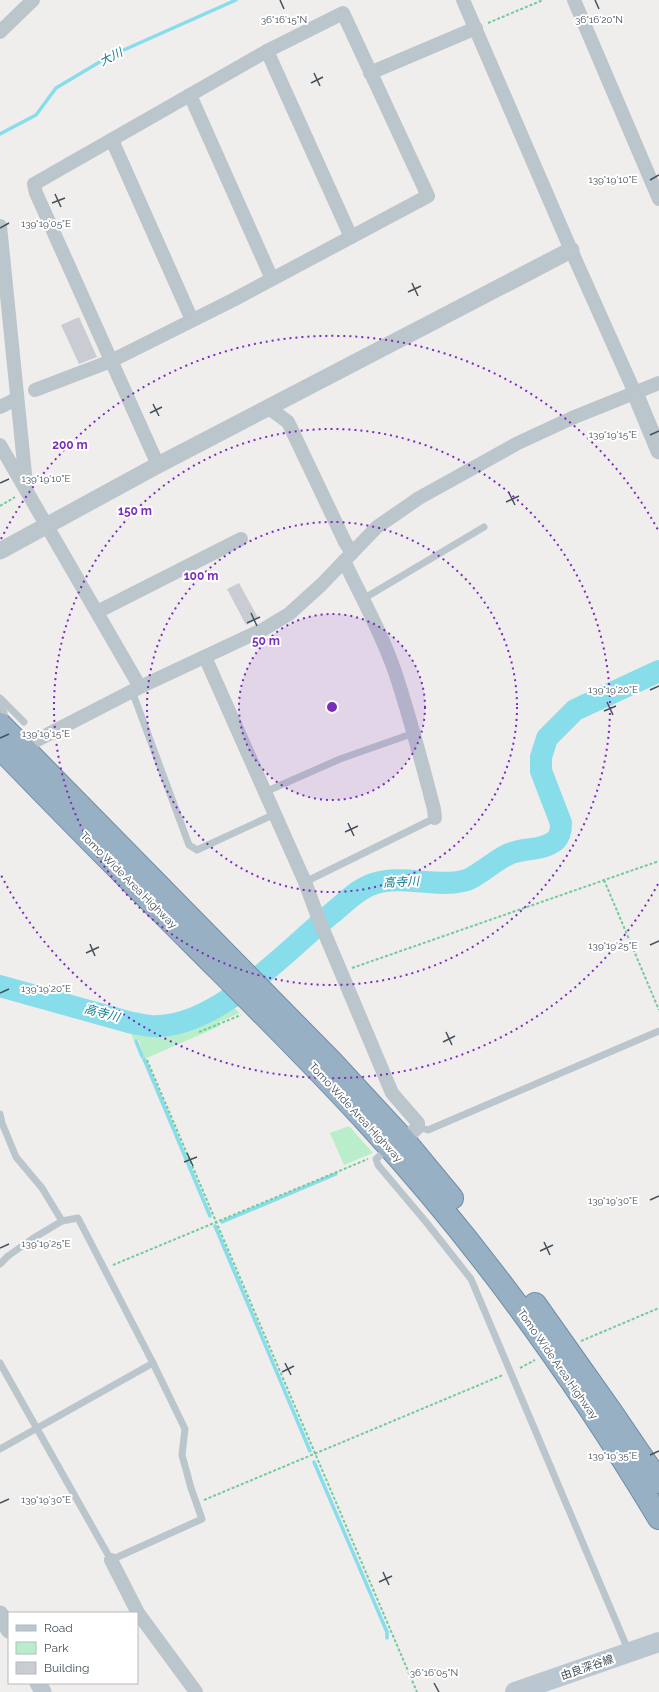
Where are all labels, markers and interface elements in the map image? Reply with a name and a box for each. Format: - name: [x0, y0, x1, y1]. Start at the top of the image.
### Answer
- text: 36°16'15"N: [261, 14, 307, 25]
- text: 36°16'20"N: [575, 14, 623, 25]
- water label: 大川: [97, 44, 127, 69]
- text: 139°19'10"E: [588, 174, 638, 185]
- text: 139°19'05"E: [21, 218, 71, 229]
- text: 139°19'15"E: [589, 429, 637, 440]
- text: 200 m: [52, 438, 88, 452]
- text: 139°19'10"E: [21, 473, 71, 484]
- text: 150 m: [118, 504, 152, 518]
- text: 100 m: [184, 569, 218, 583]
- text: 50 m: [252, 634, 280, 648]
- text: 139°19'20"E: [588, 684, 638, 695]
- centre of rings: [325, 700, 339, 714]
- text: 139°19'15"E: [22, 728, 70, 739]
- street label: Tomo Wide Area Highway: [78, 829, 180, 931]
- water label: 高寺川: [383, 874, 421, 890]
- text: 139°19'25"E: [588, 940, 638, 951]
- text: 139°19'20"E: [21, 983, 71, 994]
- water label: 高寺川: [83, 1002, 123, 1025]
- street label: Tomo Wide Area Highway: [306, 1060, 405, 1165]
- text: 139°19'30"E: [588, 1195, 638, 1206]
- text: 139°19'25"E: [21, 1238, 71, 1249]
- street label: Tomo Wide Area Highway: [515, 1307, 601, 1422]
- text: 139°19'35"E: [588, 1450, 638, 1461]
- text: 139°19'30"E: [21, 1494, 71, 1505]
- legend: [8, 1612, 138, 1684]
- text: Road: [44, 1621, 73, 1635]
- text: Park: [44, 1641, 69, 1655]
- street label: 由良深谷線: [559, 1652, 615, 1683]
- text: Building: [44, 1661, 90, 1675]
- text: 36°16'05"N: [410, 1667, 458, 1678]

